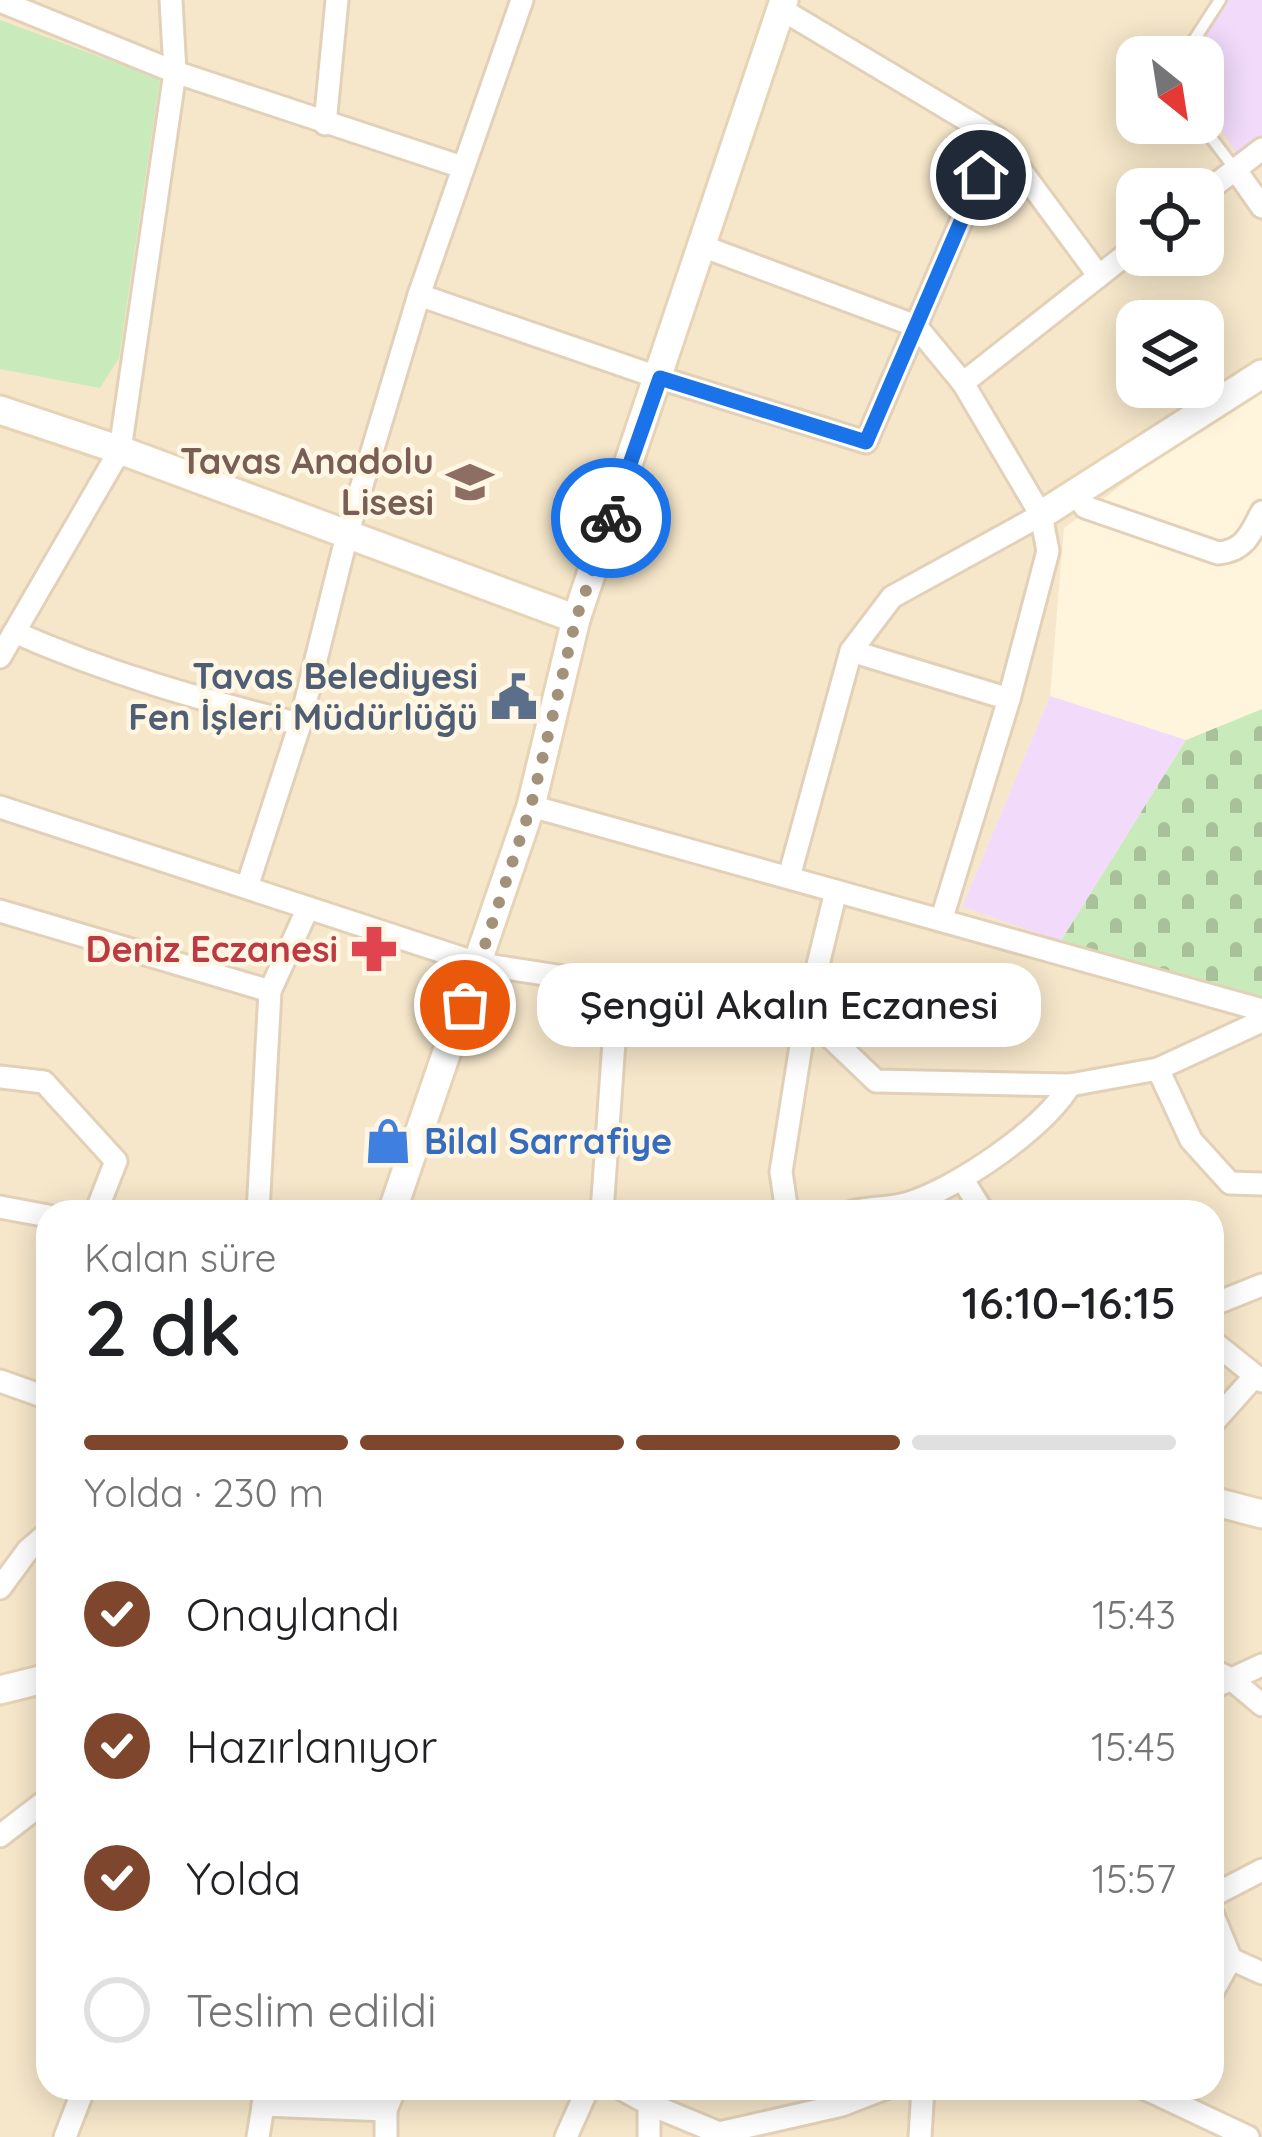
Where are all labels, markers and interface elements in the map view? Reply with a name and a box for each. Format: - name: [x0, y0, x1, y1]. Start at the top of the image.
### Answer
- north arrow: [1116, 36, 1224, 144]
- map controls: [1116, 36, 1224, 408]
- pin: [930, 124, 1032, 226]
- icon: home: [948, 142, 1014, 208]
- button: locate: [1116, 168, 1224, 276]
- button: layers: [1116, 300, 1224, 408]
- place label: Tavas Anadolu Lisesi: [180, 438, 434, 524]
- school or university icon: Tavas Anadolu Lisesi: [445, 457, 495, 507]
- courier: [551, 458, 671, 578]
- icon: bike: [578, 485, 644, 551]
- place label: Tavas Belediyesi Fen İşleri Müdürlüğü: [128, 653, 478, 739]
- public building icon: Tavas Belediyesi Fen İşleri Müdürlüğü: [489, 672, 539, 722]
- pharmacy icon: Deniz Eczanesi: [349, 924, 399, 974]
- place label: Deniz Eczanesi: [86, 926, 338, 971]
- pin: [414, 954, 516, 1056]
- callout: Şengül Akalın Eczanesi: [537, 963, 1041, 1047]
- icon: bag: [432, 972, 498, 1038]
- text: Şengül Akalın Eczanesi: [580, 980, 998, 1029]
- shop icon: Bilal Sarrafiye: [363, 1116, 413, 1166]
- place label: Bilal Sarrafiye: [424, 1118, 672, 1163]
- text: Kalan süre: [84, 1233, 276, 1282]
- text: 16:10–16:15: [962, 1274, 1176, 1330]
- text: 2 dk: [84, 1278, 242, 1376]
- text: Yolda · 230 m: [84, 1468, 324, 1517]
- icon: check: [84, 1581, 150, 1647]
- text: Onaylandı: [186, 1586, 400, 1642]
- text: 15:43: [1092, 1590, 1176, 1639]
- icon: check: [84, 1713, 150, 1779]
- text: Hazırlanıyor: [186, 1718, 437, 1774]
- text: 15:45: [1091, 1722, 1176, 1771]
- icon: check: [84, 1845, 150, 1911]
- text: Yolda: [186, 1850, 301, 1906]
- text: 15:57: [1092, 1854, 1176, 1903]
- text: Teslim edildi: [186, 1982, 437, 2038]

